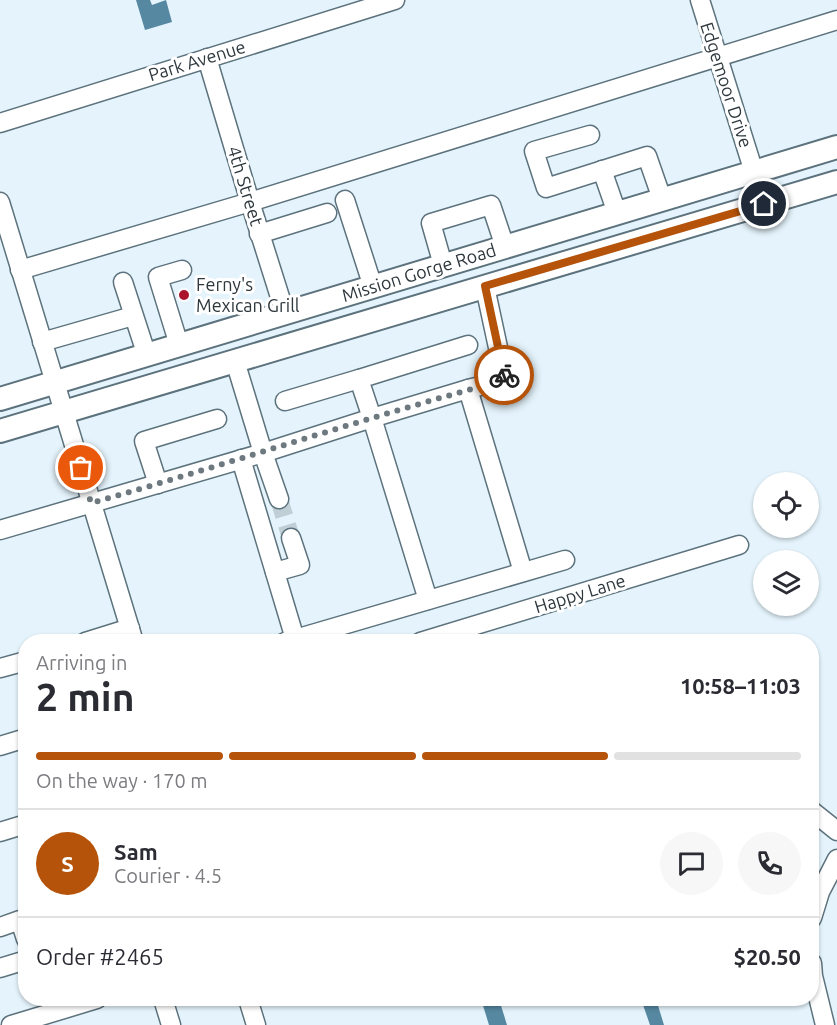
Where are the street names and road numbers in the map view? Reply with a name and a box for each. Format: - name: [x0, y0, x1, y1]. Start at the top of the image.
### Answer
- street label: Edgemoor Drive: [697, 19, 757, 150]
- street label: Park Avenue: [146, 36, 248, 84]
- street label: 4th Street: [224, 144, 267, 228]
- street label: Mission Gorge Road: [339, 239, 498, 305]
- street label: Happy Lane: [532, 570, 628, 616]

